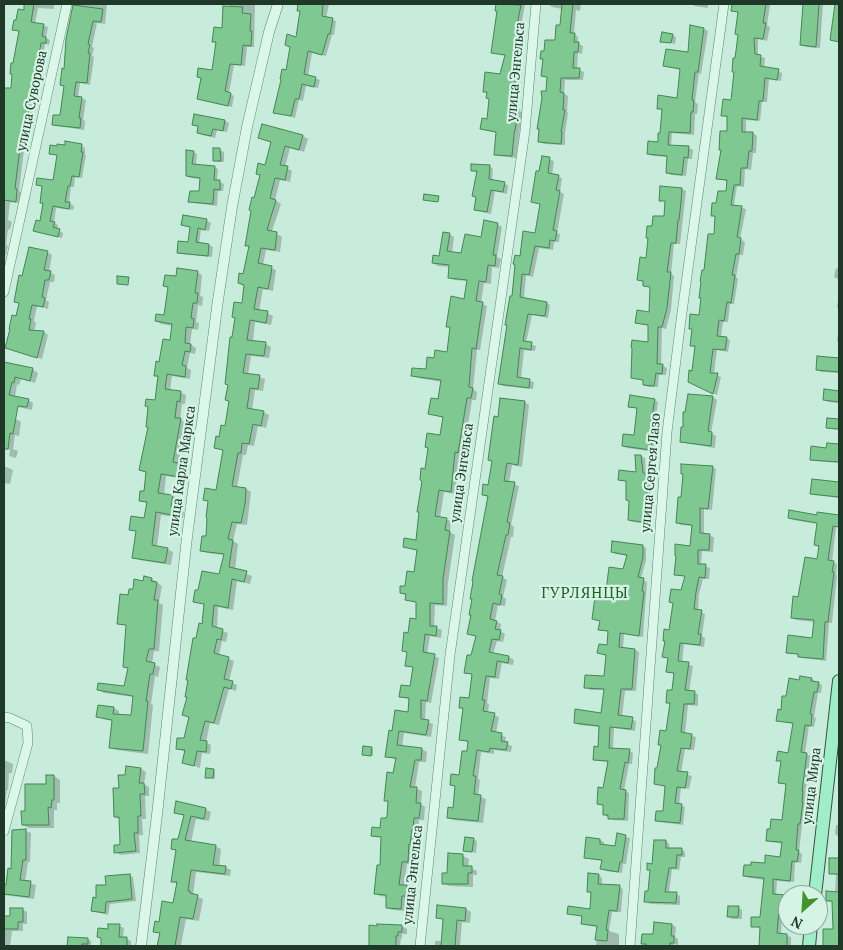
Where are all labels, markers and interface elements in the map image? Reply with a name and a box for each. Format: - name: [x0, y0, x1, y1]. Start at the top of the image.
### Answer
- street label: улица Энгельса: [503, 21, 529, 123]
- street label: улица Суворова: [13, 49, 51, 153]
- street label: улица Карла Маркса: [165, 405, 199, 537]
- street label: улица Сергея Лазо: [637, 413, 665, 533]
- street label: улица Энгельса: [447, 422, 477, 524]
- district label: ГУРЛЯНЦЫ: [540, 585, 630, 603]
- street label: улица Мира: [799, 746, 825, 826]
- street label: улица Энгельса: [399, 824, 427, 926]
- north arrow: [778, 885, 828, 935]
- text: N: [788, 912, 806, 934]

